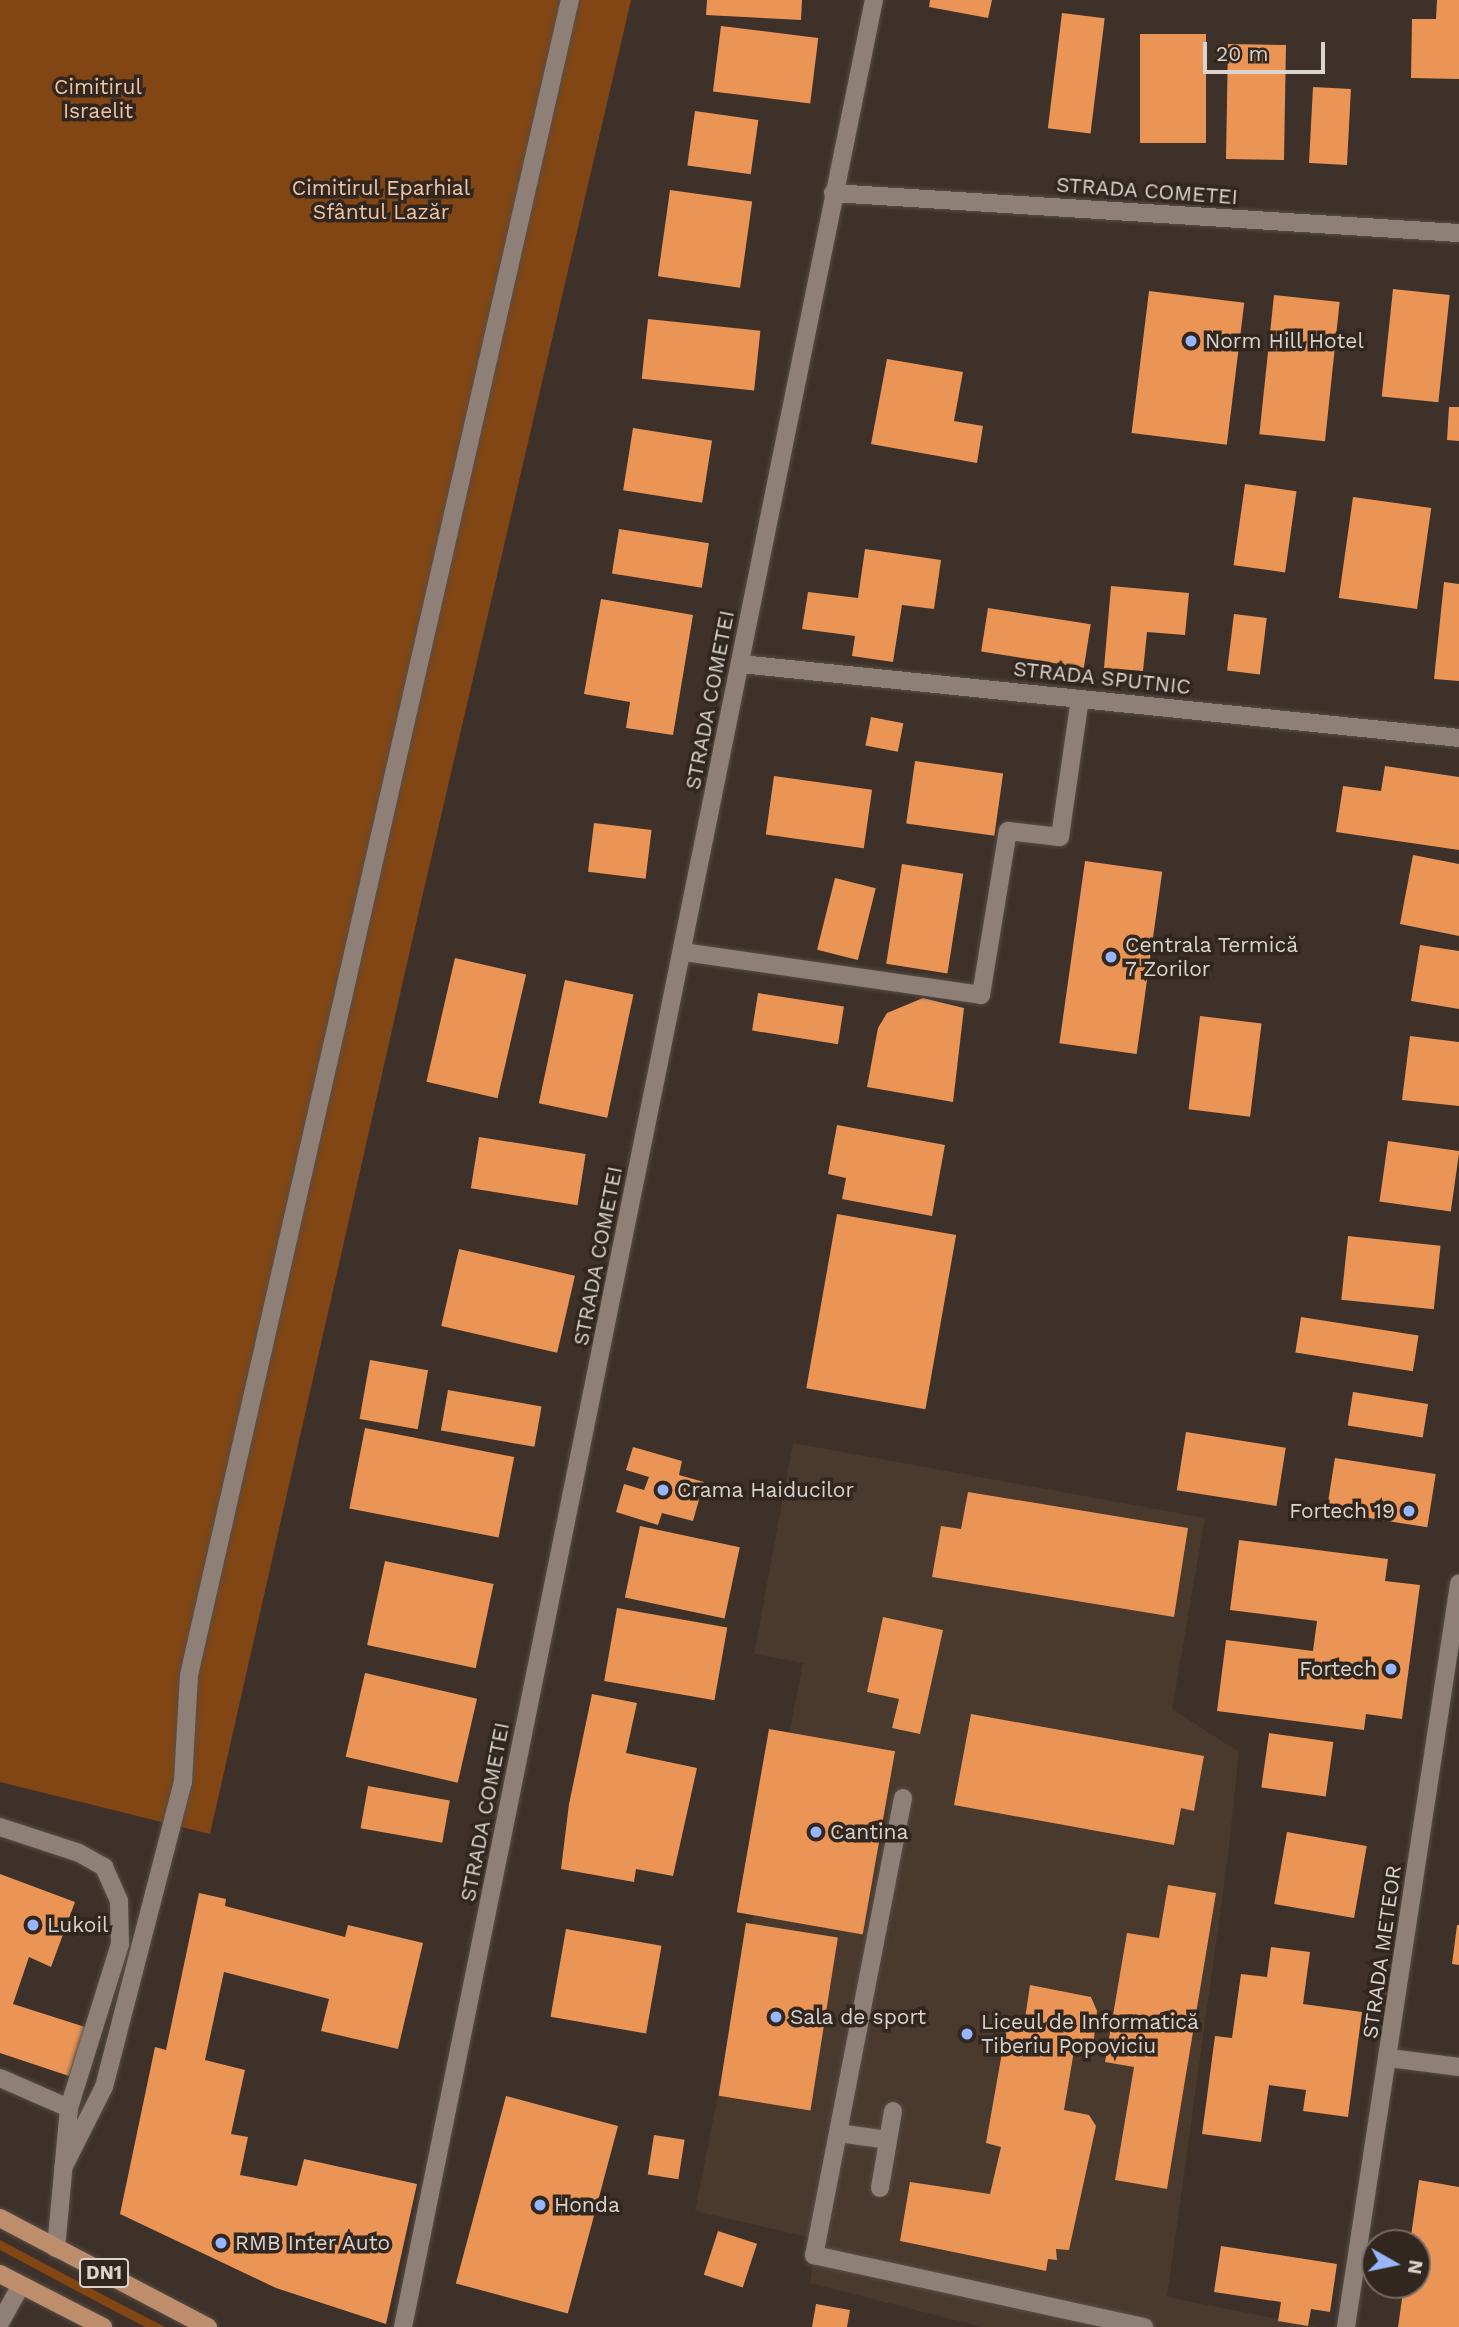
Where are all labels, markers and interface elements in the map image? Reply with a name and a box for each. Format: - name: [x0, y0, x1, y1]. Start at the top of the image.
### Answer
- scale bar: [1207, 28, 1330, 72]
- text: 20 m: [1216, 41, 1268, 66]
- park label: Cimitirul Israelit: [54, 74, 142, 124]
- street label: STRADA COMETEI: [1055, 172, 1239, 210]
- park label: Cimitirul Eparhial Sfântul Lazăr: [291, 175, 471, 225]
- place label: Norm Hill Hotel: [1205, 328, 1365, 354]
- marker: Norm Hill Hotel: [1183, 333, 1199, 349]
- street label: STRADA COMETEI: [680, 608, 740, 792]
- street label: STRADA SPUTNIC: [1012, 656, 1192, 700]
- place label: Centrala Termică 7 Zorilor: [1125, 932, 1299, 982]
- marker: Centrala Termică 7 Zorilor: [1103, 949, 1119, 965]
- street label: STRADA COMETEI: [568, 1164, 628, 1348]
- place label: Crama Haiducilor: [677, 1477, 854, 1503]
- marker: Crama Haiducilor: [655, 1482, 671, 1498]
- place label: Fortech 19: [1289, 1498, 1395, 1524]
- marker: Fortech 19: [1401, 1503, 1417, 1519]
- place label: Fortech: [1299, 1656, 1377, 1682]
- marker: Fortech: [1383, 1661, 1399, 1677]
- street label: STRADA COMETEI: [455, 1720, 515, 1904]
- place label: Cantina: [830, 1819, 908, 1845]
- marker: Cantina: [808, 1824, 824, 1840]
- street label: STRADA METEOR: [1357, 1863, 1407, 2041]
- place label: Lukoil: [47, 1912, 108, 1938]
- marker: Lukoil: [25, 1917, 41, 1933]
- place label: Sala de sport: [790, 2004, 927, 2030]
- marker: Sala de sport: [768, 2009, 784, 2025]
- place label: Liceul de Informatică Tiberiu Popoviciu: [981, 2009, 1200, 2059]
- marker: Liceul de Informatică Tiberiu Popoviciu: [959, 2026, 975, 2042]
- place label: Honda: [554, 2192, 620, 2218]
- marker: Honda: [532, 2197, 548, 2213]
- north arrow: [1361, 2229, 1431, 2299]
- place label: RMB Inter Auto: [235, 2230, 391, 2256]
- marker: RMB Inter Auto: [213, 2235, 229, 2251]
- road number: DN1: [78, 2258, 130, 2288]
- text: N: [1403, 2258, 1428, 2276]

